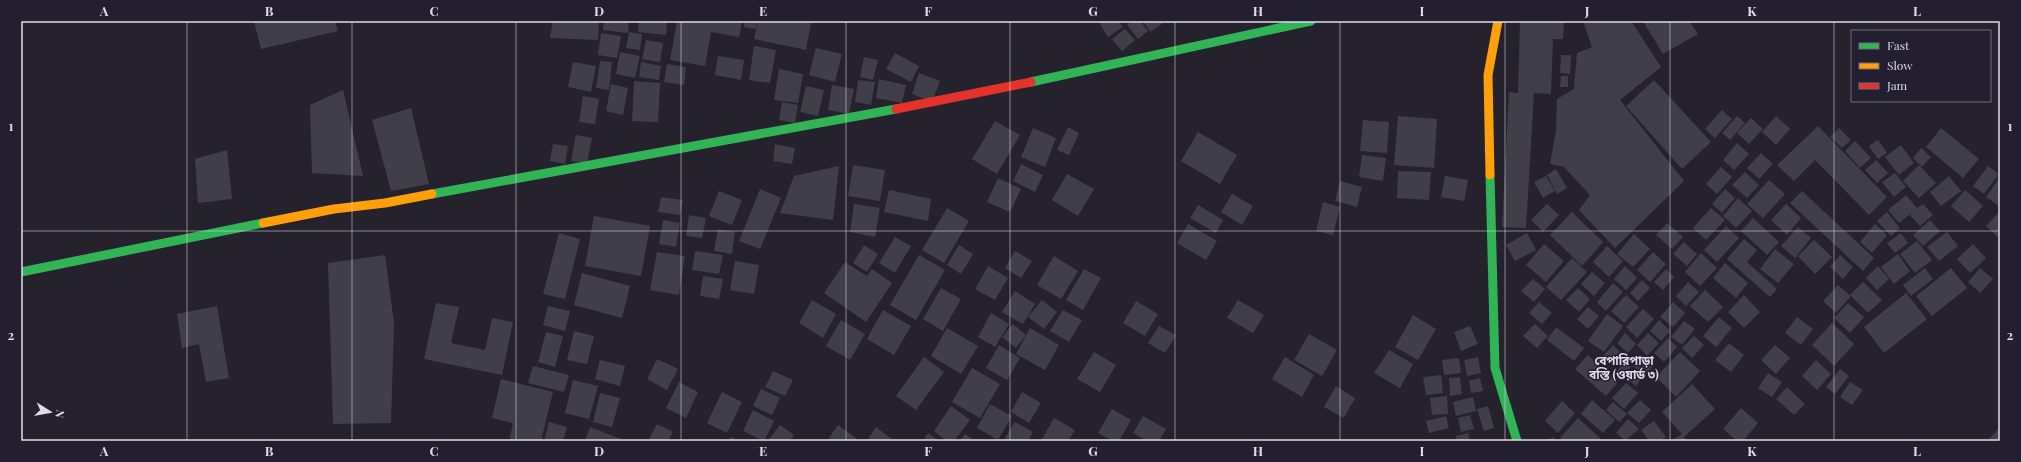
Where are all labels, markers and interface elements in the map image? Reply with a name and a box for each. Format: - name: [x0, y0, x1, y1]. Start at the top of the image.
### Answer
- text: A: [99, 2, 109, 19]
- text: B: [265, 2, 274, 19]
- text: C: [429, 2, 439, 19]
- text: D: [594, 2, 604, 19]
- text: E: [759, 2, 767, 19]
- text: F: [924, 2, 932, 19]
- text: G: [1088, 2, 1098, 19]
- text: H: [1253, 2, 1263, 19]
- text: I: [1420, 2, 1425, 19]
- text: J: [1584, 2, 1590, 19]
- text: K: [1747, 2, 1757, 19]
- text: L: [1913, 2, 1921, 19]
- legend: [1851, 30, 1991, 102]
- text: Fast: [1887, 37, 1910, 53]
- text: Slow: [1887, 57, 1913, 73]
- text: Jam: [1886, 77, 1908, 93]
- text: 1: [9, 117, 14, 134]
- text: 1: [2008, 117, 2013, 134]
- text: 2: [8, 326, 15, 343]
- text: 2: [2007, 326, 2014, 343]
- district label: বেপারিপাড়া বস্তি (ওয়ার্ড ৩): [1588, 352, 1659, 382]
- north arrow: [30, 392, 70, 432]
- text: N: [52, 409, 68, 419]
- text: A: [99, 442, 109, 459]
- text: B: [265, 442, 274, 459]
- text: C: [429, 442, 439, 459]
- text: D: [594, 442, 604, 459]
- text: E: [759, 442, 767, 459]
- text: F: [924, 442, 932, 459]
- text: G: [1088, 442, 1098, 459]
- text: H: [1253, 442, 1263, 459]
- text: I: [1420, 442, 1425, 459]
- text: J: [1584, 442, 1590, 459]
- text: K: [1747, 442, 1757, 459]
- text: L: [1913, 442, 1921, 459]

